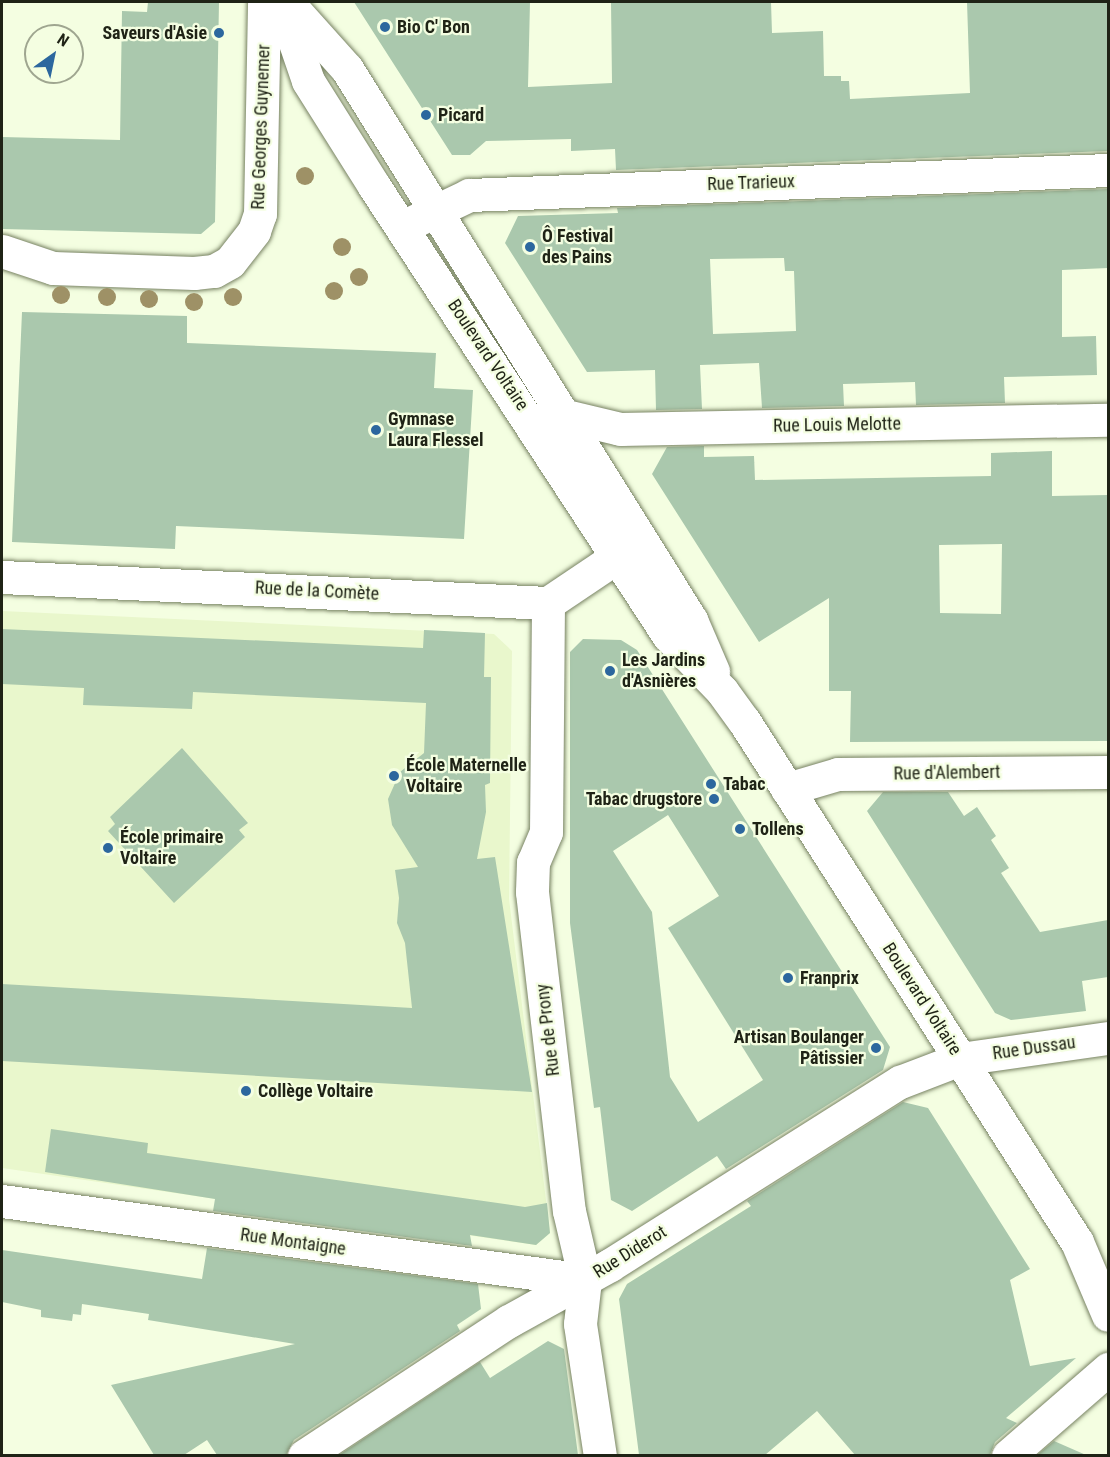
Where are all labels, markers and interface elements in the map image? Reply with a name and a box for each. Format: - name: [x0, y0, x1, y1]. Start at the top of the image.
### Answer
- place label: Bio C' Bon: [397, 16, 470, 38]
- marker: Bio C' Bon: [378, 20, 392, 34]
- place label: Saveurs d'Asie: [102, 22, 207, 44]
- north arrow: [24, 24, 84, 84]
- marker: Saveurs d'Asie: [212, 26, 226, 40]
- text: N: [54, 30, 72, 51]
- street label: Rue Georges Guynemer: [247, 44, 275, 210]
- place label: Picard: [438, 104, 484, 126]
- marker: Picard: [419, 108, 433, 122]
- street label: Rue Trarieux: [707, 171, 795, 195]
- place label: Ô Festival des Pains: [542, 226, 613, 268]
- marker: Ô Festival des Pains: [523, 240, 537, 254]
- street label: Boulevard Voltaire: [443, 295, 533, 415]
- place label: Gymnase Laura Flessel: [388, 409, 483, 452]
- street label: Rue Louis Melotte: [773, 413, 901, 437]
- marker: Gymnase Laura Flessel: [369, 423, 383, 437]
- street label: Rue de la Comète: [254, 577, 380, 605]
- place label: Les Jardins d'Asnières: [622, 650, 705, 692]
- marker: Les Jardins d'Asnières: [603, 664, 617, 678]
- place label: École Maternelle Voltaire: [406, 755, 527, 798]
- street label: Rue d'Alembert: [893, 761, 1001, 785]
- marker: École Maternelle Voltaire: [387, 769, 401, 783]
- place label: Tabac: [723, 773, 765, 795]
- marker: Tabac: [704, 777, 718, 791]
- place label: Tabac drugstore: [586, 788, 702, 810]
- marker: Tabac drugstore: [707, 792, 721, 806]
- place label: Tollens: [752, 818, 804, 840]
- marker: Tollens: [733, 822, 747, 836]
- place label: École primaire Voltaire: [120, 827, 223, 870]
- marker: École primaire Voltaire: [101, 841, 115, 855]
- street label: Boulevard Voltaire: [878, 939, 966, 1059]
- place label: Franprix: [800, 967, 859, 989]
- marker: Franprix: [781, 971, 795, 985]
- street label: Rue de Prony: [532, 983, 564, 1077]
- place label: Artisan Boulanger Pâtissier: [734, 1027, 864, 1070]
- street label: Rue Dussau: [991, 1031, 1077, 1065]
- marker: Artisan Boulanger Pâtissier: [869, 1041, 883, 1055]
- place label: Collège Voltaire: [258, 1080, 373, 1102]
- marker: Collège Voltaire: [239, 1084, 253, 1098]
- street label: Rue Diderot: [589, 1221, 671, 1283]
- street label: Rue Montaigne: [239, 1224, 347, 1260]

